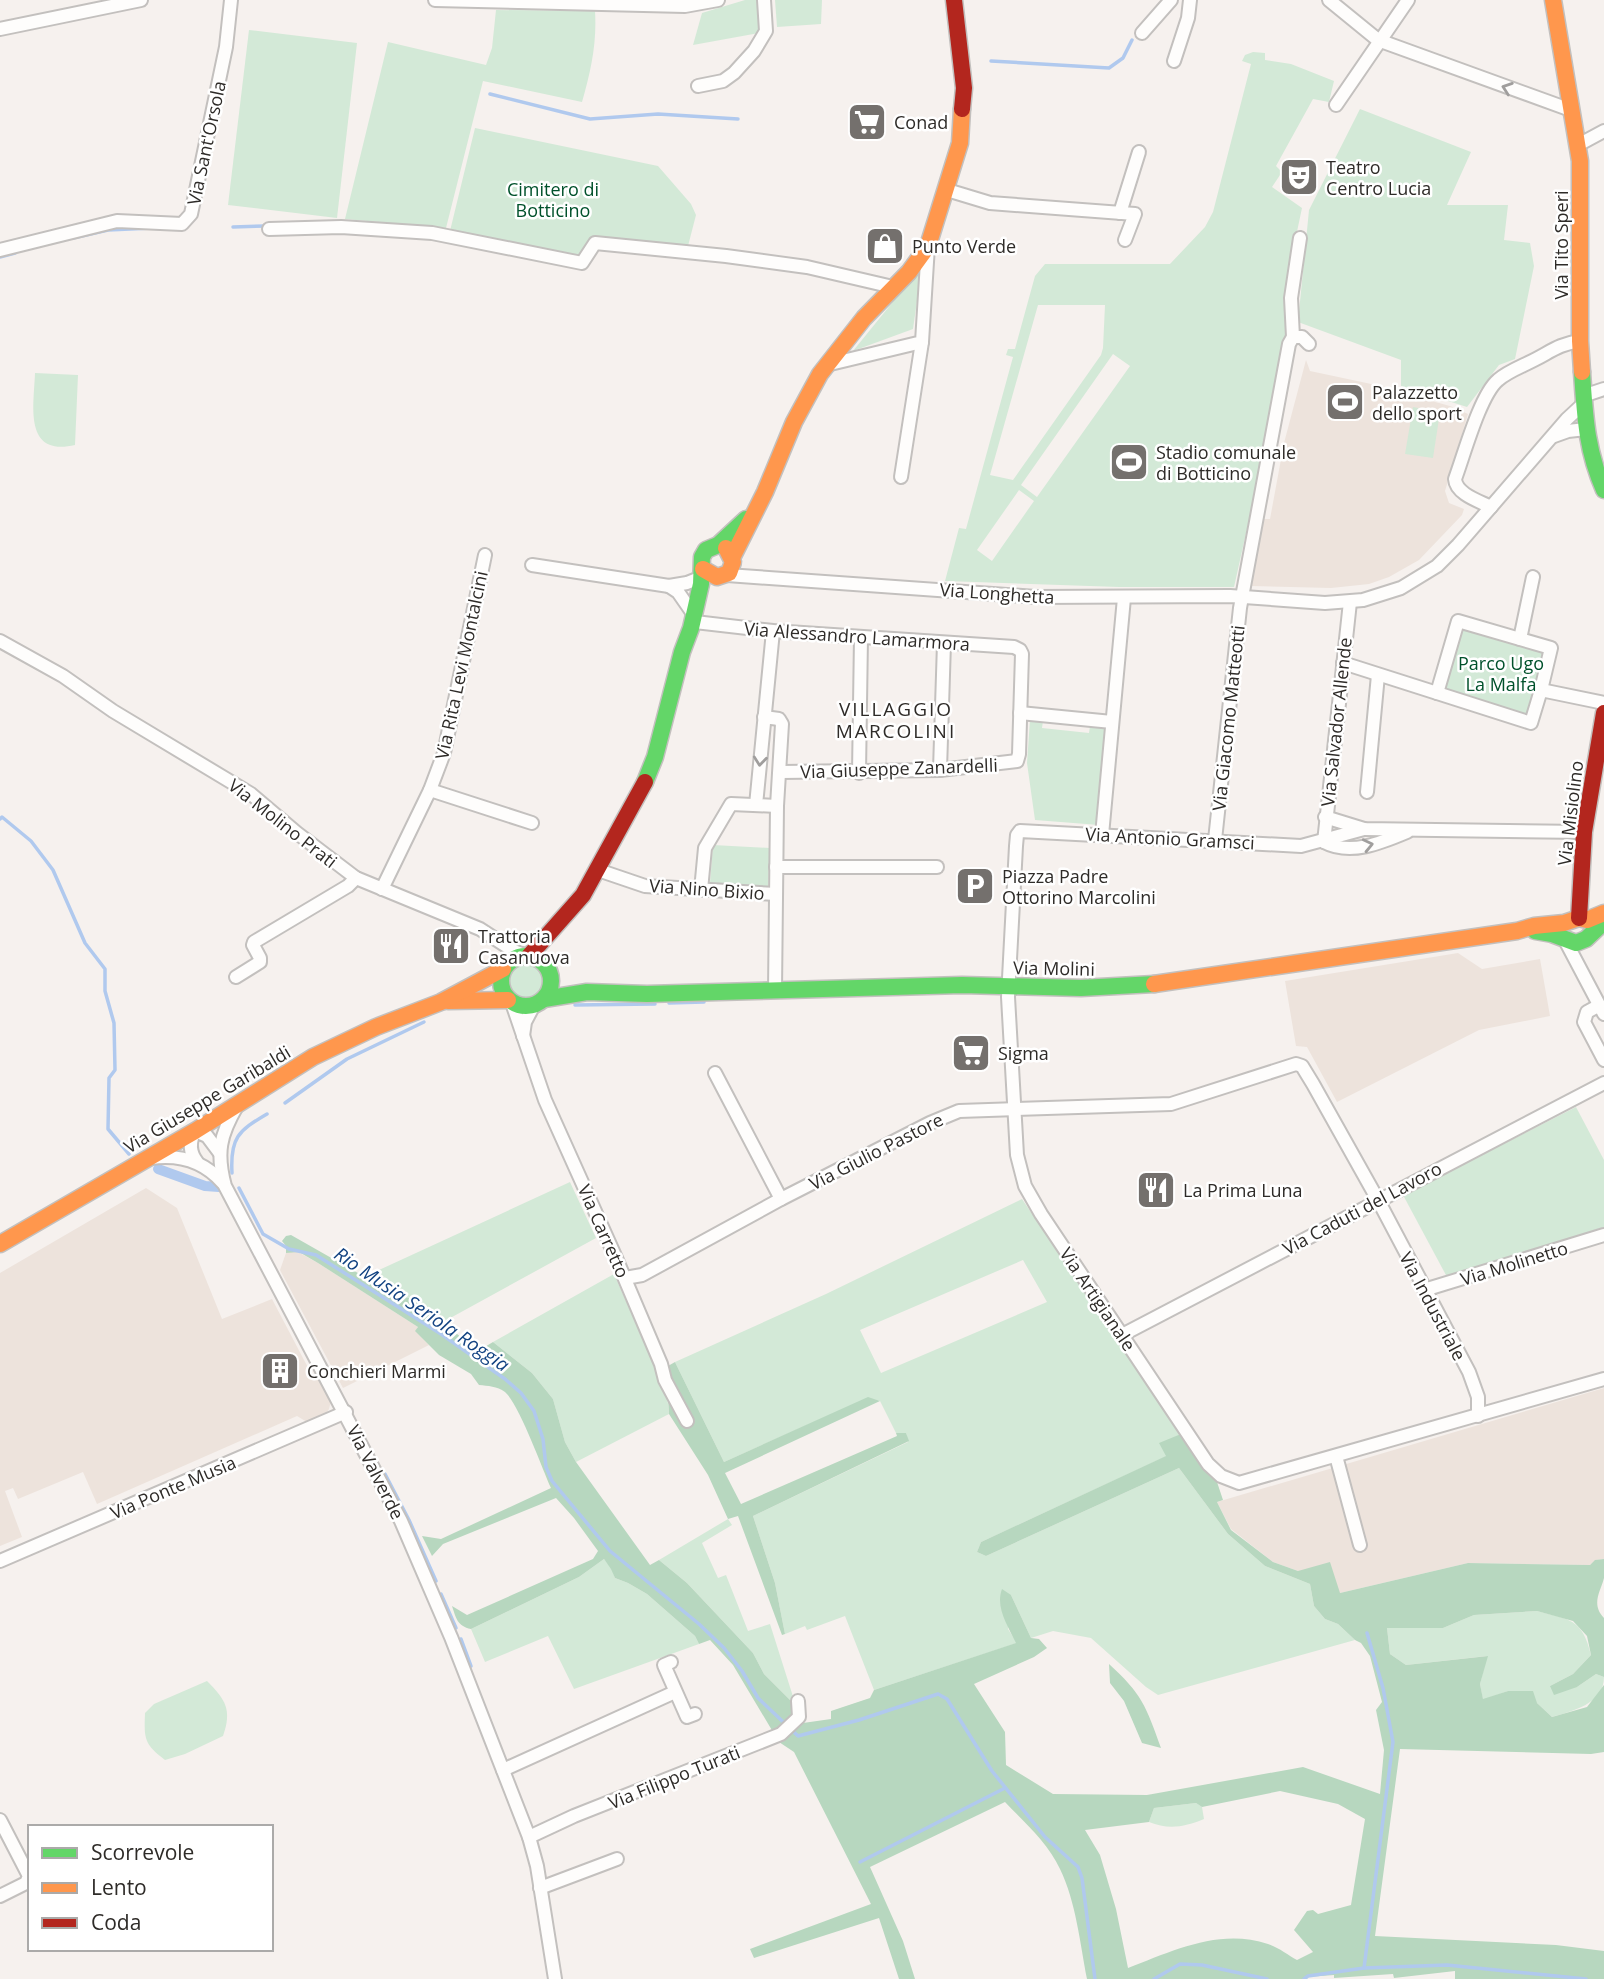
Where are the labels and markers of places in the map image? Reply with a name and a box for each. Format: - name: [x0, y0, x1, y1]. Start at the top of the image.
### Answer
- supermarket icon: Conad: [846, 101, 888, 143]
- place label: Conad: [894, 110, 948, 134]
- place label: Teatro Centro Lucia: [1326, 155, 1431, 200]
- theatre icon: Teatro Centro Lucia: [1278, 156, 1320, 198]
- shop icon: Punto Verde: [864, 225, 906, 267]
- place label: Punto Verde: [912, 234, 1016, 258]
- place label: Palazzetto dello sport: [1372, 380, 1462, 425]
- sports icon: Palazzetto dello sport: [1324, 381, 1366, 423]
- place label: Stadio comunale di Botticino: [1156, 440, 1296, 485]
- sports icon: Stadio comunale di Botticino: [1108, 441, 1150, 483]
- place label: Piazza Padre Ottorino Marcolini: [1002, 864, 1156, 909]
- parking icon: Piazza Padre Ottorino Marcolini: [954, 865, 996, 907]
- place label: Trattoria Casanuova: [478, 924, 570, 969]
- restaurant icon: Trattoria Casanuova: [430, 925, 472, 967]
- supermarket icon: Sigma: [950, 1032, 992, 1074]
- place label: Sigma: [998, 1041, 1049, 1065]
- restaurant icon: La Prima Luna: [1135, 1169, 1177, 1211]
- place label: La Prima Luna: [1183, 1178, 1303, 1202]
- building icon: Conchieri Marmi: [259, 1350, 301, 1392]
- place label: Conchieri Marmi: [307, 1359, 446, 1383]

